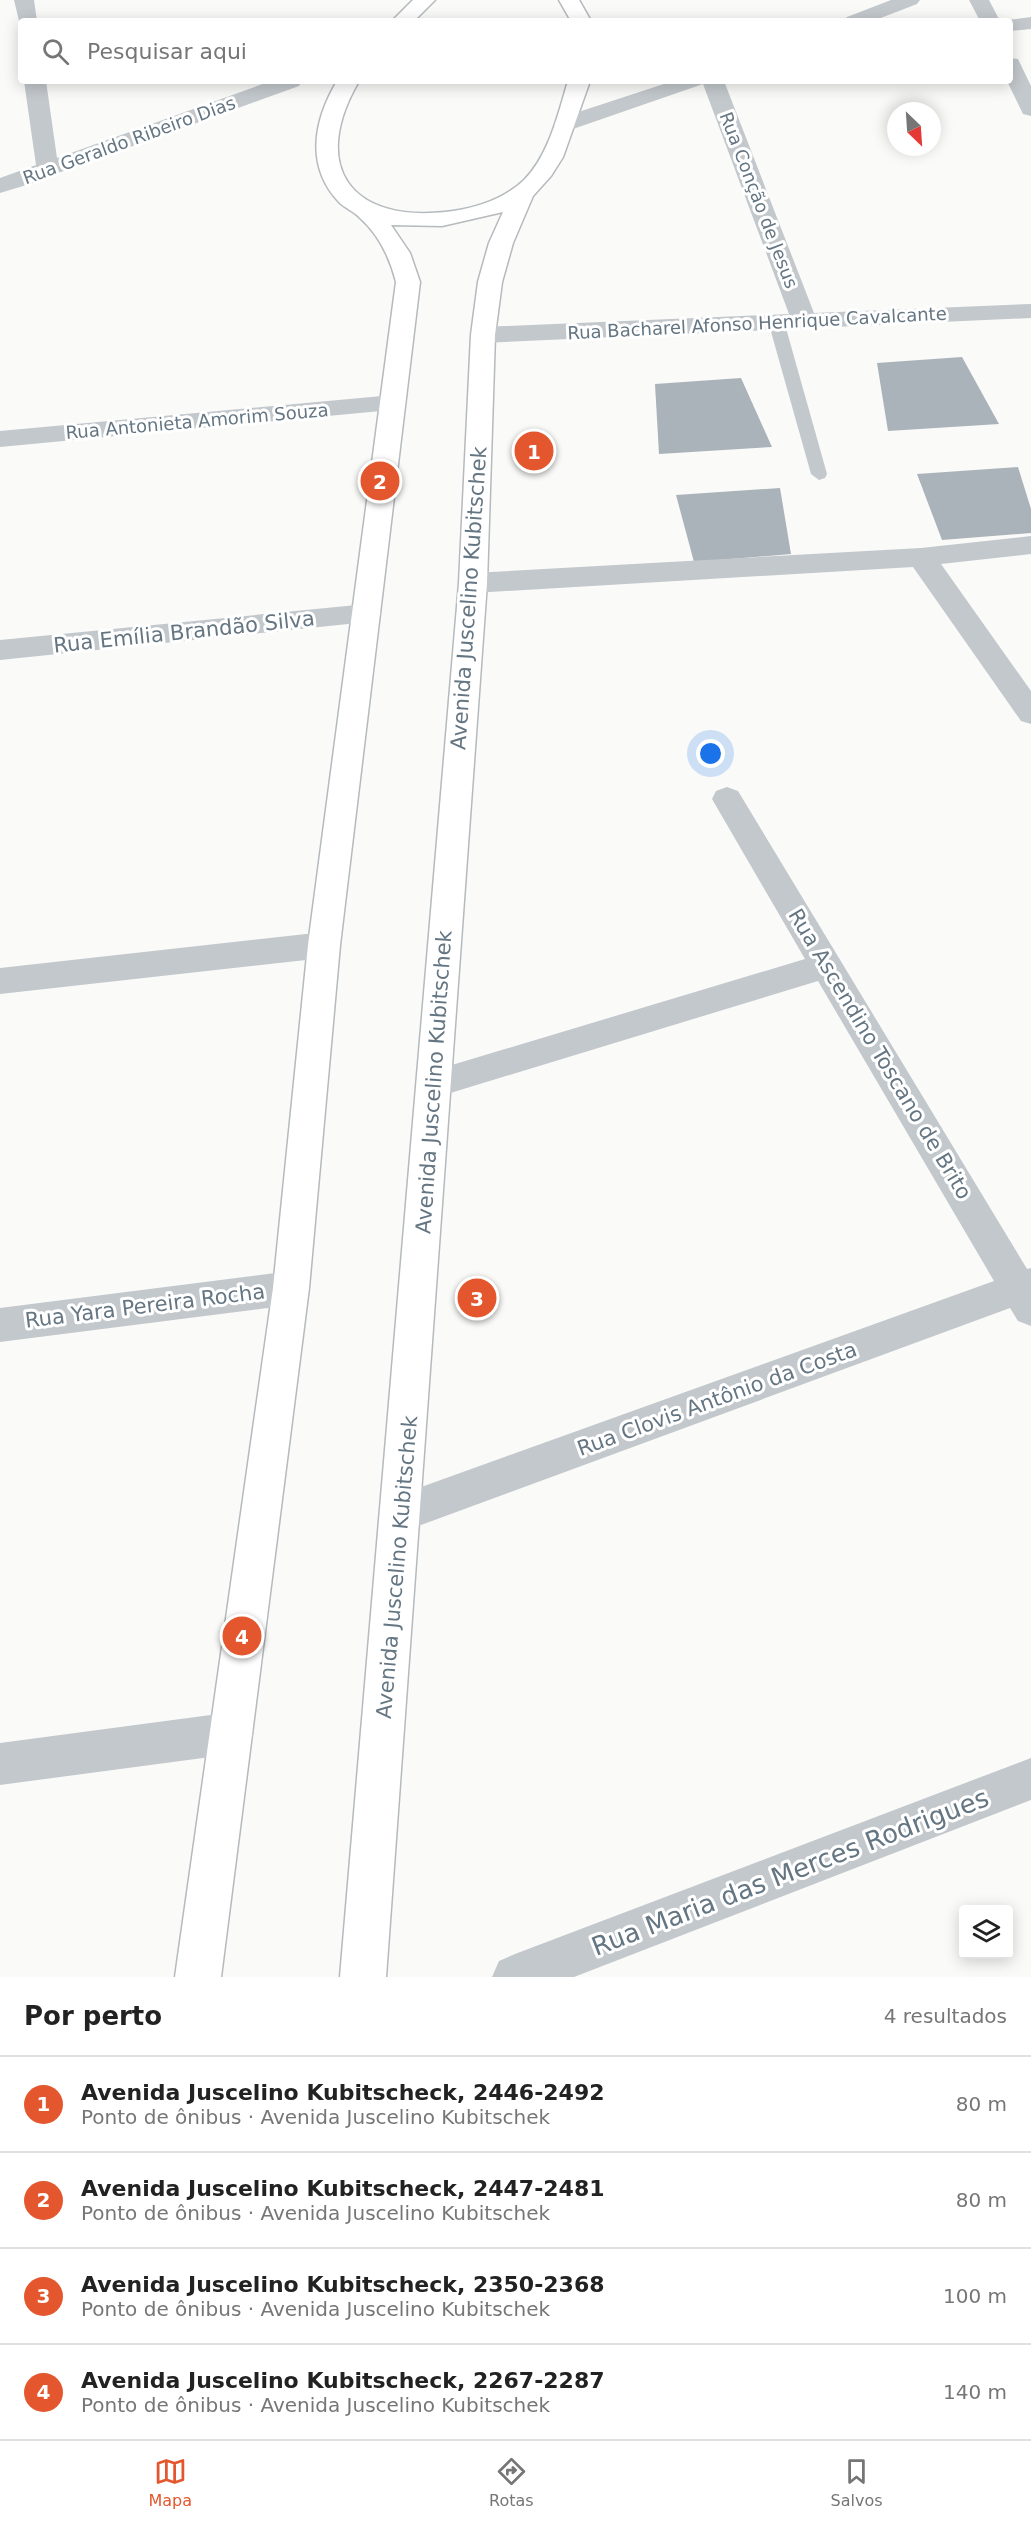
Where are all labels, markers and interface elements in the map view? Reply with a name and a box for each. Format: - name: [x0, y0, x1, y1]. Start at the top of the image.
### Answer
- search box: [18, 18, 1013, 84]
- icon: search: [39, 35, 72, 68]
- text: Pesquisar aqui: [87, 39, 247, 64]
- street label: Rua Geraldo Ribeiro Dias: [20, 92, 238, 188]
- north arrow: [887, 102, 941, 156]
- street label: Rua Conção de Jesus: [716, 109, 802, 291]
- street label: Rua Bacharel Afonso Henrique Cavalcante: [567, 303, 947, 343]
- street label: Rua Antonieta Amorim Souza: [65, 399, 329, 443]
- pin: 1: [514, 428, 554, 474]
- street label: Avenida Juscelino Kubitschek: [446, 445, 492, 751]
- pin: 2: [360, 458, 400, 504]
- street label: Rua Emília Brandão Silva: [52, 606, 316, 658]
- your location: [696, 739, 725, 768]
- street label: Rua Ascendino Toscano de Brito: [784, 904, 976, 1204]
- street label: Avenida Juscelino Kubitschek: [411, 929, 457, 1235]
- pin: 3: [458, 1276, 496, 1320]
- street label: Rua Yara Pereira Rocha: [24, 1279, 266, 1333]
- street label: Rua Clovis Antônio da Costa: [574, 1337, 860, 1461]
- street label: Avenida Juscelino Kubitschek: [372, 1414, 422, 1720]
- pin: 4: [222, 1614, 262, 1658]
- street label: Rua Maria das Merces Rodrigues: [587, 1782, 993, 1962]
- map controls: [959, 1905, 1013, 1959]
- button: layers: [959, 1905, 1013, 1959]
- text: Por perto: [24, 2001, 162, 2031]
- text: 4 resultados: [884, 2004, 1007, 2028]
- text: Avenida Juscelino Kubitscheck, 2446-2492: [81, 2080, 605, 2105]
- text: 1: [37, 2092, 50, 2116]
- text: 80 m: [956, 2092, 1007, 2116]
- text: Ponto de ônibus · Avenida Juscelino Kubitschek: [81, 2105, 550, 2129]
- text: Avenida Juscelino Kubitscheck, 2447-2481: [81, 2176, 605, 2201]
- text: 2: [37, 2188, 50, 2212]
- text: 80 m: [956, 2188, 1007, 2212]
- text: Ponto de ônibus · Avenida Juscelino Kubitschek: [81, 2201, 550, 2225]
- text: Avenida Juscelino Kubitscheck, 2350-2368: [81, 2272, 605, 2297]
- text: 3: [37, 2284, 50, 2308]
- text: 100 m: [943, 2284, 1007, 2308]
- text: Ponto de ônibus · Avenida Juscelino Kubitschek: [81, 2297, 550, 2321]
- text: Avenida Juscelino Kubitscheck, 2267-2287: [81, 2368, 605, 2393]
- text: 4: [37, 2380, 50, 2404]
- text: 140 m: [943, 2380, 1007, 2404]
- text: Ponto de ônibus · Avenida Juscelino Kubitschek: [81, 2393, 550, 2417]
- tab: Mapa: [148, 2455, 192, 2510]
- tab: Rotas: [489, 2455, 534, 2510]
- tab: Salvos: [831, 2455, 883, 2510]

